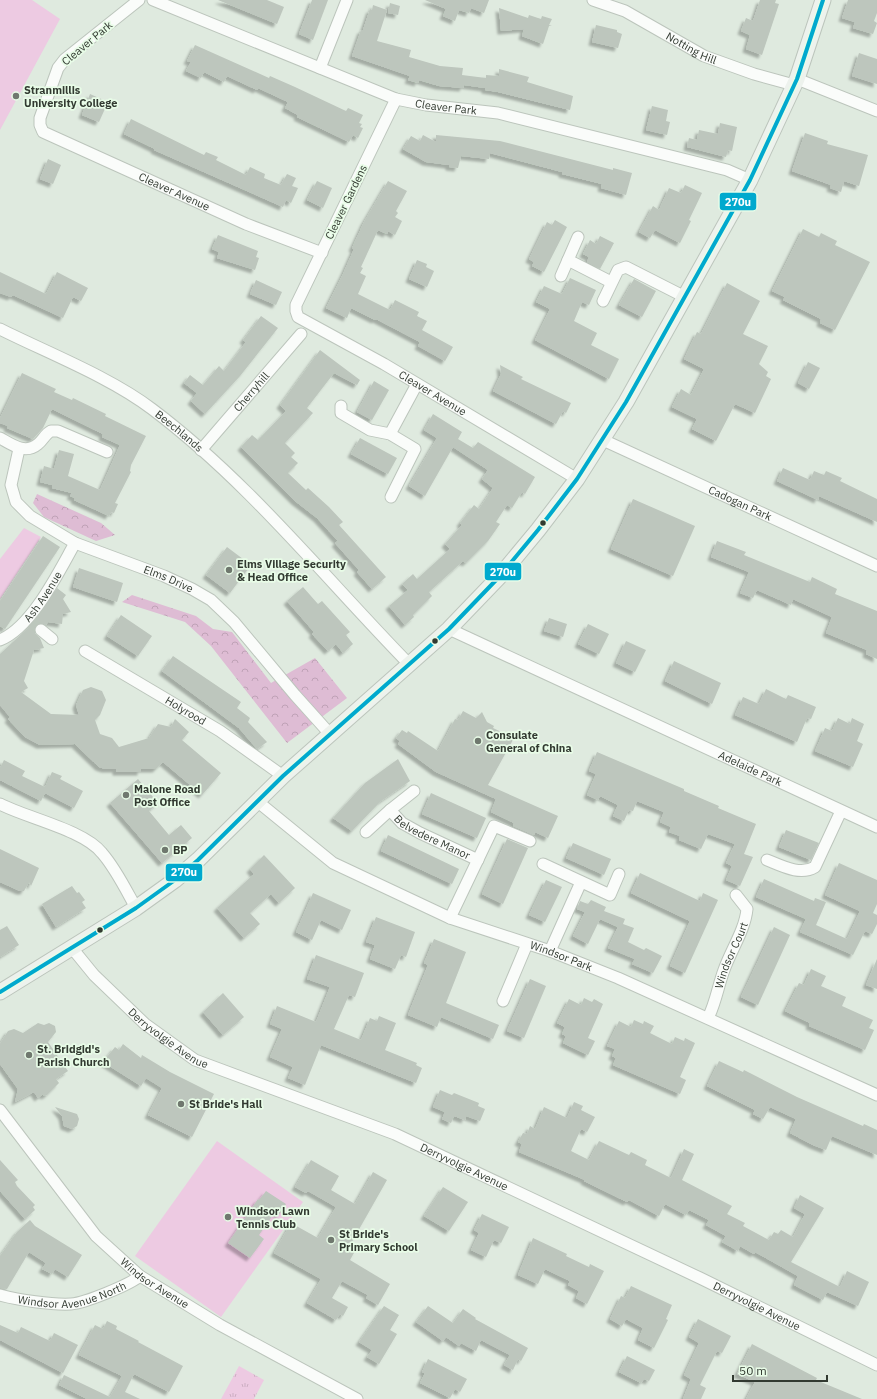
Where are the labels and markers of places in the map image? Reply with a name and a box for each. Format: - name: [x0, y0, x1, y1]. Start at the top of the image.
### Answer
- place label: Stranmillis University College: [24, 83, 117, 110]
- marker: Stranmillis University College: [11, 91, 21, 101]
- unlabelled marker: [538, 518, 548, 528]
- place label: Elms Village Security & Head Office: [237, 557, 346, 584]
- marker: Elms Village Security & Head Office: [224, 565, 234, 575]
- unlabelled marker: [430, 636, 440, 646]
- place label: Consulate General of China: [486, 728, 572, 755]
- marker: Consulate General of China: [473, 736, 483, 746]
- place label: Malone Road Post Office: [134, 782, 201, 809]
- marker: Malone Road Post Office: [121, 790, 131, 800]
- place label: BP: [173, 843, 188, 857]
- marker: BP: [160, 845, 170, 855]
- unlabelled marker: [95, 925, 105, 935]
- place label: St. Bridgid's Parish Church: [37, 1042, 110, 1069]
- marker: St. Bridgid's Parish Church: [24, 1050, 34, 1060]
- place label: St Bride's Hall: [189, 1097, 263, 1111]
- marker: St Bride's Hall: [176, 1099, 186, 1109]
- place label: Windsor Lawn Tennis Club: [236, 1204, 310, 1231]
- marker: Windsor Lawn Tennis Club: [223, 1212, 233, 1222]
- place label: St Bride's Primary School: [339, 1227, 418, 1254]
- marker: St Bride's Primary School: [326, 1235, 336, 1245]

